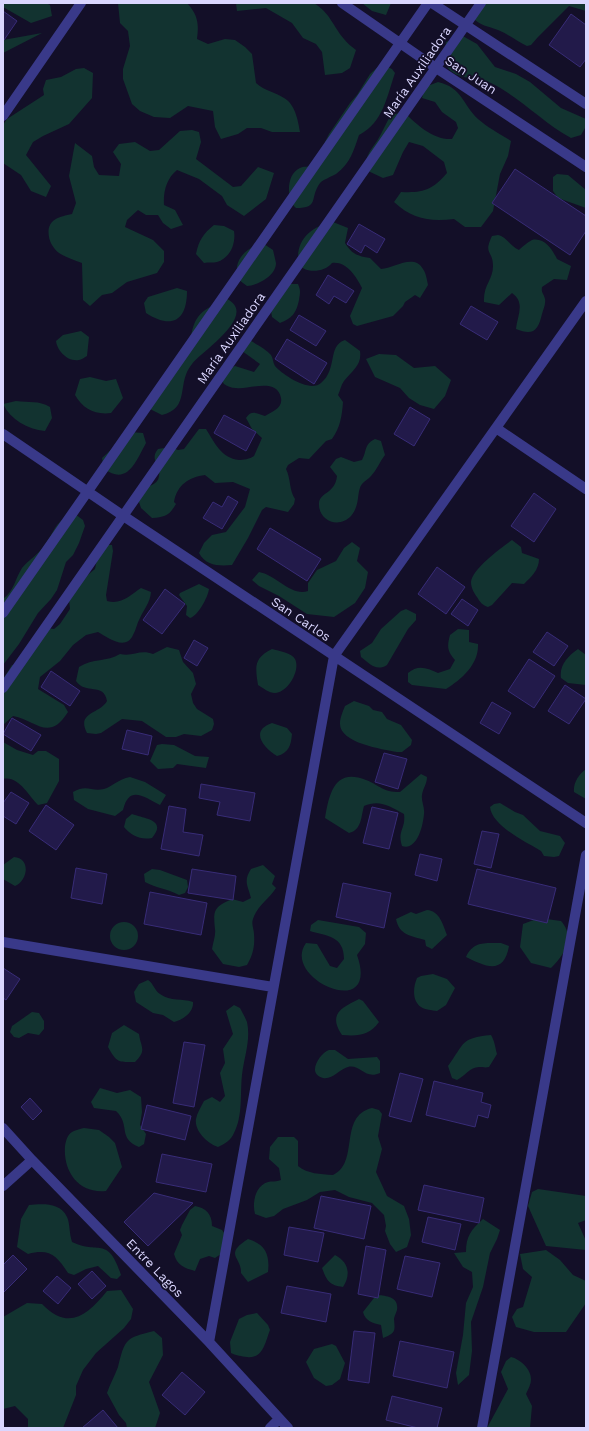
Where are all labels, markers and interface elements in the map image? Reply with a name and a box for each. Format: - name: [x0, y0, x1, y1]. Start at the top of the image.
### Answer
- street label: María Auxiliadora: [380, 23, 455, 121]
- street label: San Juan: [442, 53, 500, 97]
- street label: María Auxiliadora: [194, 289, 269, 387]
- street label: San Carlos: [269, 594, 334, 644]
- street label: Entre Lagos: [123, 1236, 187, 1300]

